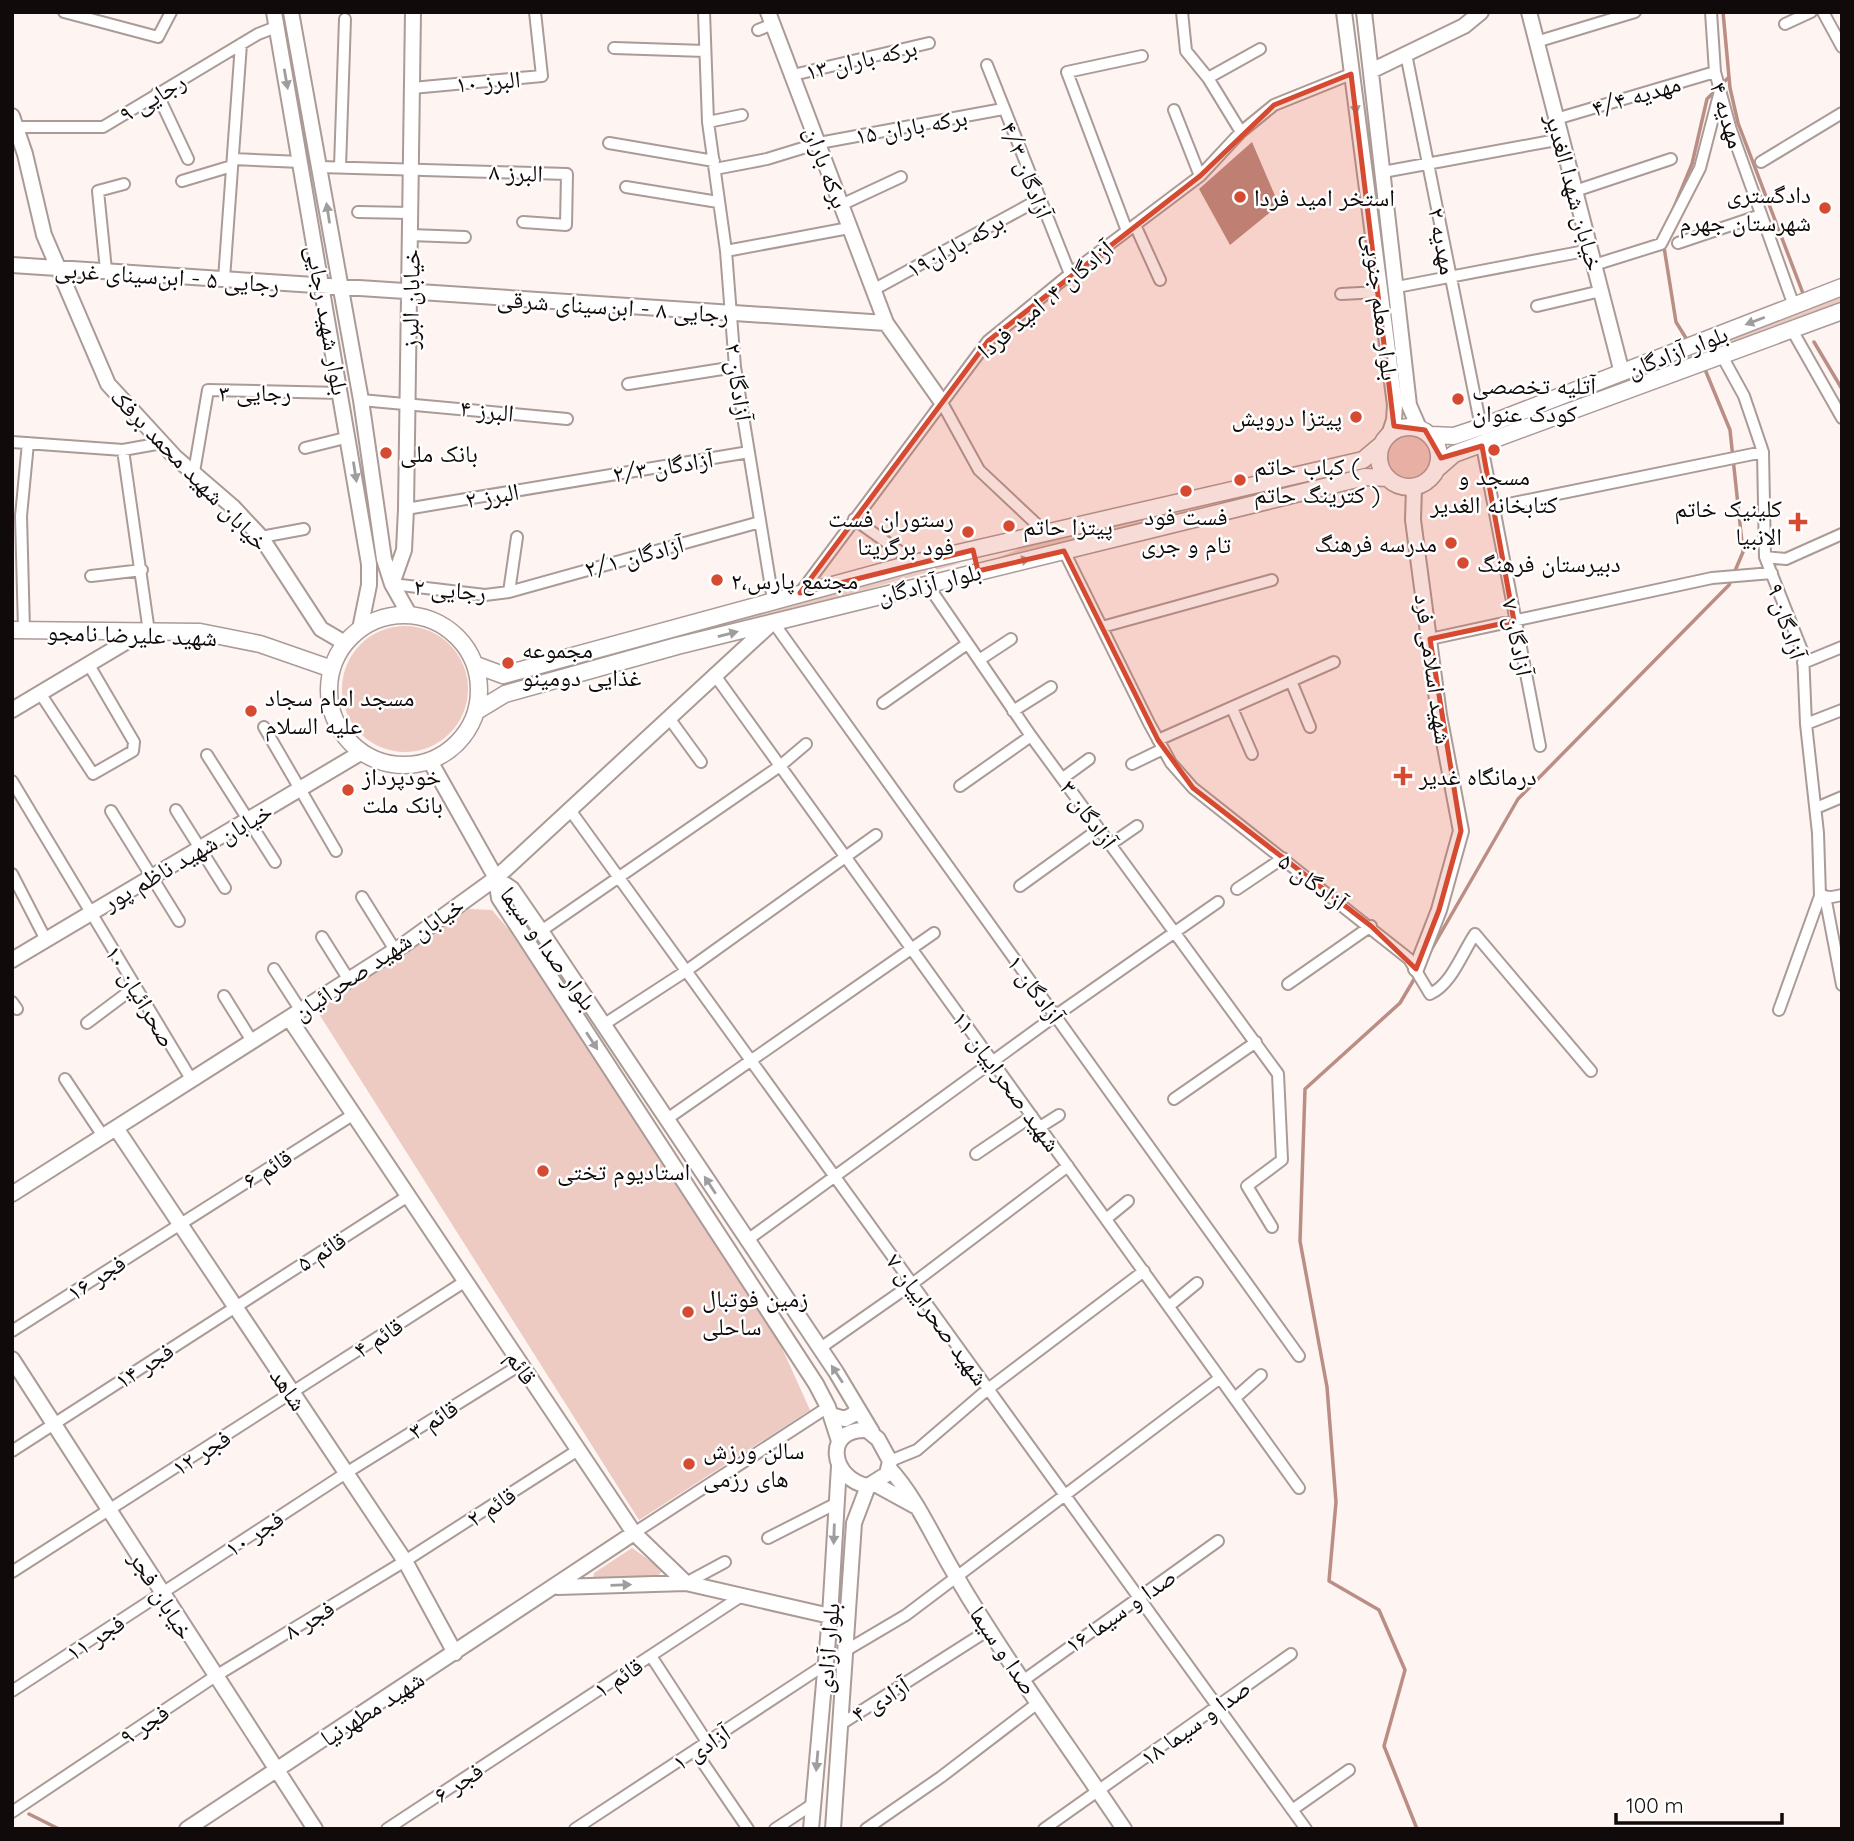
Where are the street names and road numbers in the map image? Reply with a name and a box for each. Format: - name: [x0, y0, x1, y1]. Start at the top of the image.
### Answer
- street label: برکه باران ۱۳: [802, 32, 920, 86]
- street label: البرز ۱۰: [454, 63, 522, 99]
- street label: رجایی ۹: [113, 65, 191, 129]
- street label: مهدیه ۴/۴: [1588, 67, 1684, 123]
- street label: مهدیه ۴: [1704, 78, 1752, 152]
- street label: برکه باران ۱۵: [853, 101, 969, 151]
- street label: خیابان شهدا الغدیر: [1539, 109, 1610, 274]
- street label: آزادگان ۴/۳: [994, 117, 1060, 223]
- street label: برکه باران: [798, 122, 856, 212]
- street label: البرز ۸: [488, 156, 544, 188]
- street label: مهدیه ۲: [1422, 205, 1464, 277]
- street label: برکه باران۱۹: [901, 206, 1009, 284]
- street label: بلوار معلم جنوبی: [1356, 232, 1406, 382]
- street label: آزادگان ۴، امید فردا: [971, 233, 1120, 365]
- street label: بلوار شهید رجایی: [300, 243, 356, 397]
- street label: خیابان البرز: [394, 249, 426, 350]
- street label: رجایی ۵ - ابن‌سینای غربی: [54, 253, 280, 299]
- street label: رجایی ۸ - ابن‌سینای شرقی: [496, 283, 730, 329]
- street label: بلوار آزادگان: [1622, 318, 1732, 384]
- street label: آزادگان ۲: [719, 341, 759, 424]
- street label: رجایی ۳: [219, 377, 291, 407]
- street label: خیابان شهید محمد برفک: [105, 381, 275, 557]
- street label: البرز ۴: [459, 392, 515, 428]
- street label: آزادگان ۲/۳: [611, 443, 716, 489]
- street label: البرز ۲: [463, 476, 521, 514]
- street label: آزادگان ۲/۱: [581, 528, 688, 584]
- street label: بلوار آزادگان: [874, 556, 984, 610]
- street label: رجایی ۲: [413, 571, 487, 607]
- street label: آزادگان ۹: [1761, 579, 1814, 664]
- street label: شهید اسلامی فرد: [1409, 592, 1459, 746]
- street label: آزادگان ۷: [1496, 596, 1540, 679]
- street label: شهید علیرضا نامجو: [46, 616, 218, 652]
- street label: آزادگان ۳: [1054, 774, 1125, 855]
- street label: خیابان شهید ناظم پور: [96, 795, 278, 919]
- street label: آزادگان ۵: [1273, 846, 1354, 917]
- street label: بلوار صدا و سیما: [494, 880, 604, 1016]
- street label: خیابان شهید صحرائیان: [287, 890, 469, 1026]
- street label: صحرائیان ۱۰: [99, 940, 183, 1052]
- street label: آزادگان ۱: [1001, 949, 1072, 1030]
- street label: شهید صحراییان ۱۱: [946, 1005, 1068, 1157]
- street label: قائم ۶: [237, 1141, 298, 1196]
- street label: قائم ۵: [291, 1224, 352, 1279]
- street label: فجر ۱۶: [61, 1247, 131, 1307]
- street label: شهید صحراییان ۷: [880, 1247, 996, 1391]
- street label: قائم ۴: [348, 1310, 409, 1366]
- street label: فجر ۱۴: [109, 1335, 179, 1395]
- street label: قائم: [498, 1344, 544, 1391]
- street label: شاهد: [264, 1362, 314, 1416]
- street label: قائم ۳: [403, 1392, 464, 1447]
- street label: فجر ۱۲: [166, 1422, 236, 1482]
- street label: قائم ۲: [461, 1479, 522, 1535]
- street label: فجر ۱۰: [219, 1503, 289, 1563]
- street label: خیابان فجر: [123, 1544, 201, 1645]
- street label: صدا و سیما ۱۶: [1059, 1561, 1181, 1659]
- street label: فجر ۸: [279, 1592, 339, 1646]
- street label: صدا و سیما: [963, 1600, 1045, 1700]
- street label: بلوار آزادی: [808, 1602, 846, 1694]
- street label: فجر ۱۱: [60, 1607, 130, 1667]
- street label: قائم ۱: [588, 1650, 649, 1706]
- street label: شهید مطهرنیا: [314, 1663, 430, 1753]
- street label: آزادی ۴: [845, 1669, 915, 1728]
- street label: صدا و سیما ۱۸: [1134, 1672, 1256, 1772]
- street label: فجر ۹: [114, 1697, 174, 1751]
- street label: آزادی ۱: [666, 1717, 736, 1777]
- street label: فجر ۶: [428, 1755, 488, 1809]

